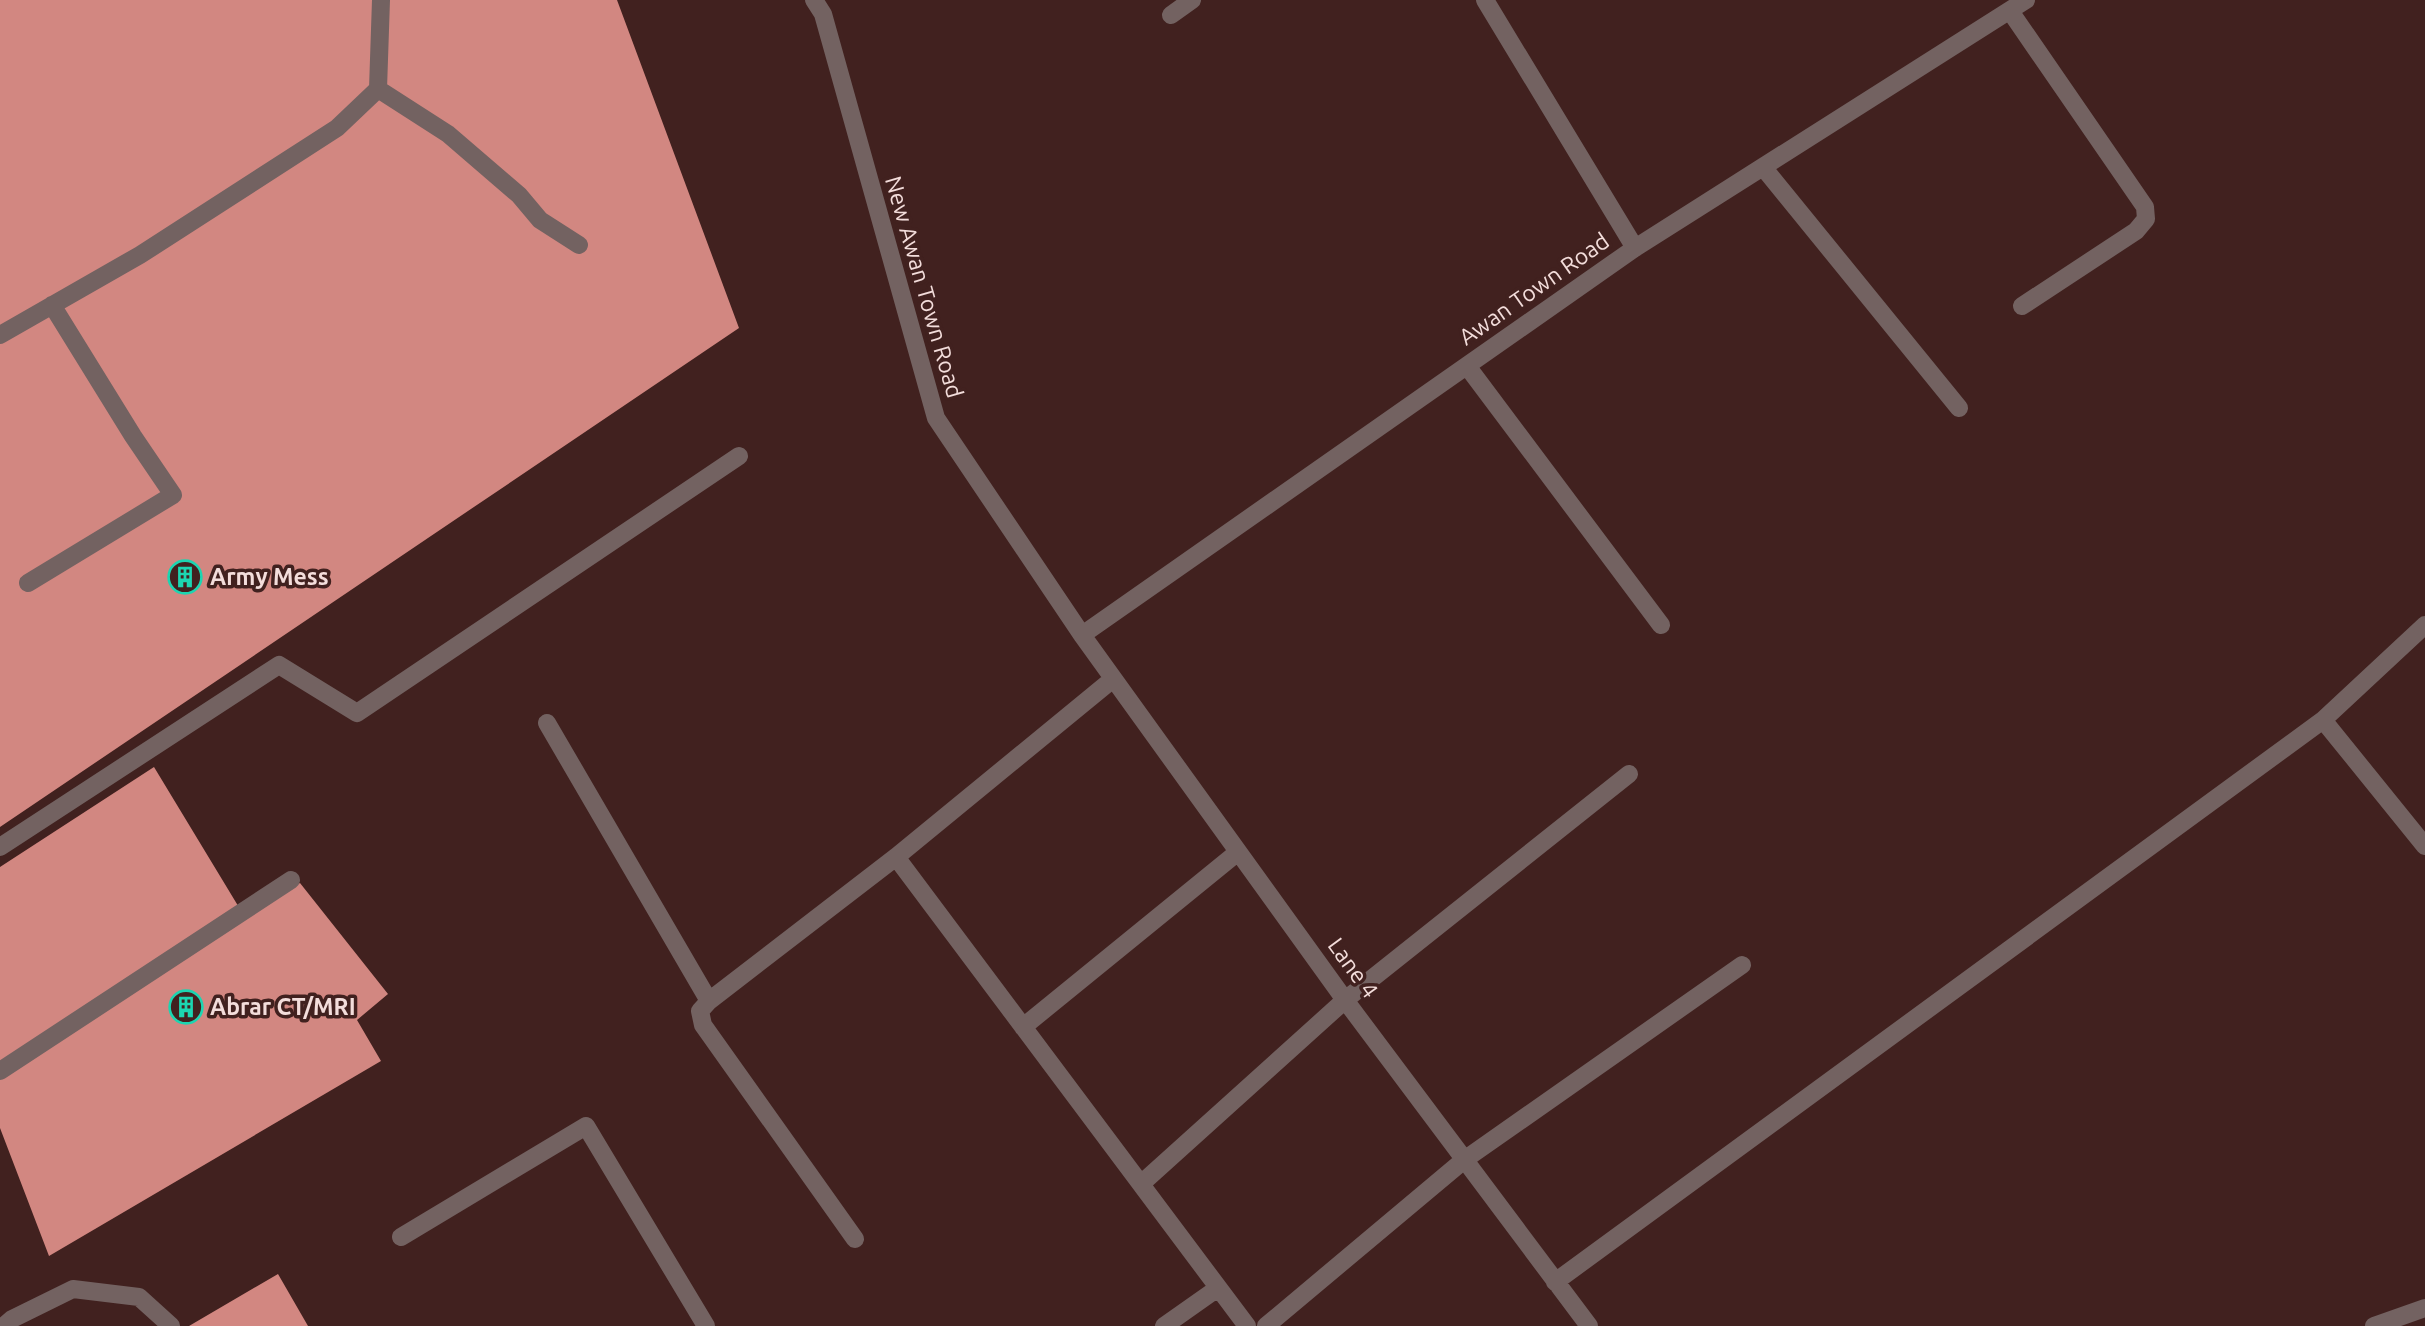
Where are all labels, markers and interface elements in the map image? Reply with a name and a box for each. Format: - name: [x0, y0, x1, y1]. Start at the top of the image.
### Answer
- street label: New Awan Town Road: [881, 173, 968, 401]
- street label: Awan Town Road: [1454, 228, 1613, 350]
- building icon: Army Mess: [166, 558, 204, 596]
- place label: Army Mess: [210, 564, 329, 589]
- street label: Lane 4: [1323, 933, 1383, 1002]
- building icon: Abrar CT/MRI: [167, 988, 205, 1026]
- place label: Abrar CT/MRI: [210, 994, 356, 1019]

